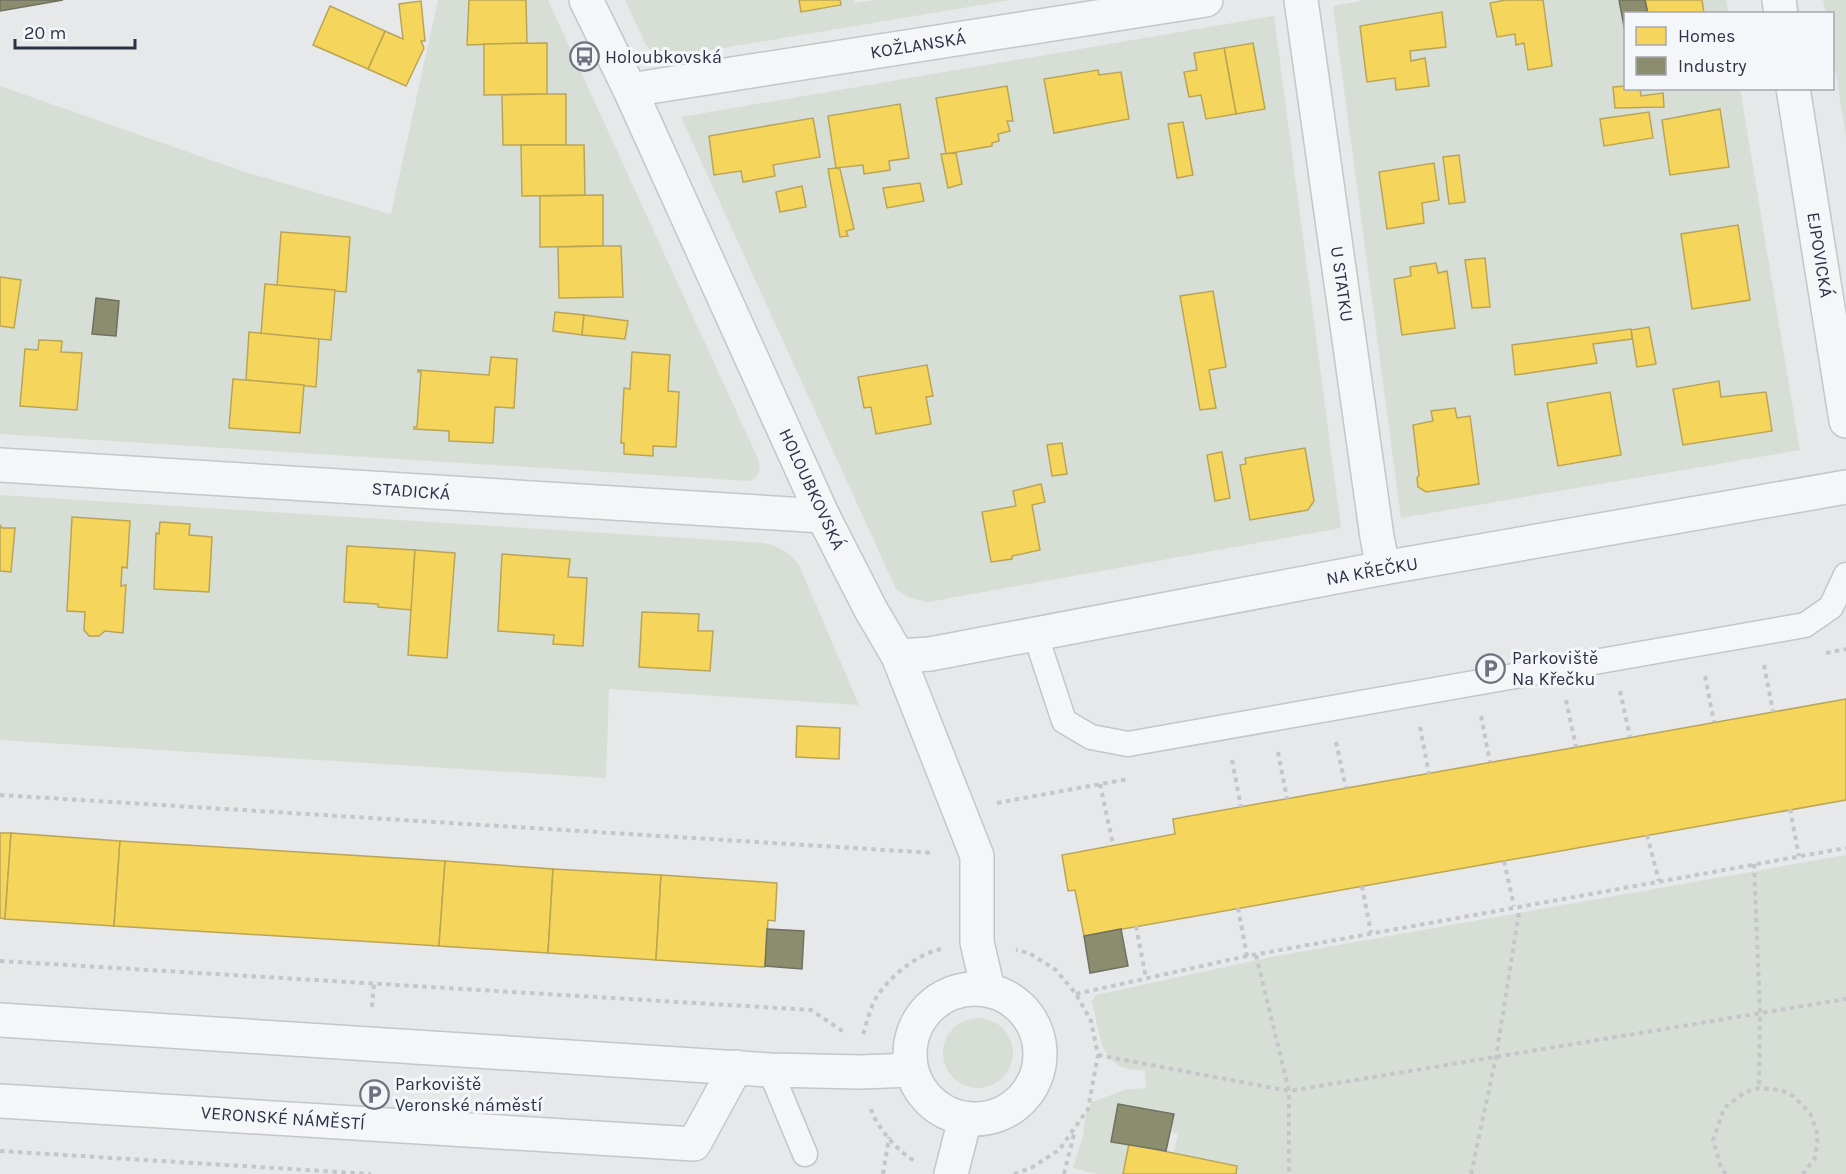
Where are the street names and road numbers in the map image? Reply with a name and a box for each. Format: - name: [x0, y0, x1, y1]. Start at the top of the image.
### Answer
- street label: KOŽLANSKÁ: [868, 26, 967, 63]
- street label: EJPOVICKÁ: [1802, 211, 1839, 299]
- street label: U STATKU: [1326, 245, 1358, 323]
- street label: HOLOUBKOVSKÁ: [774, 424, 851, 553]
- street label: STADICKÁ: [371, 476, 451, 505]
- street label: NA KŘEČKU: [1324, 552, 1420, 590]
- street label: VERONSKÉ NÁMĚSTÍ: [200, 1100, 367, 1135]

